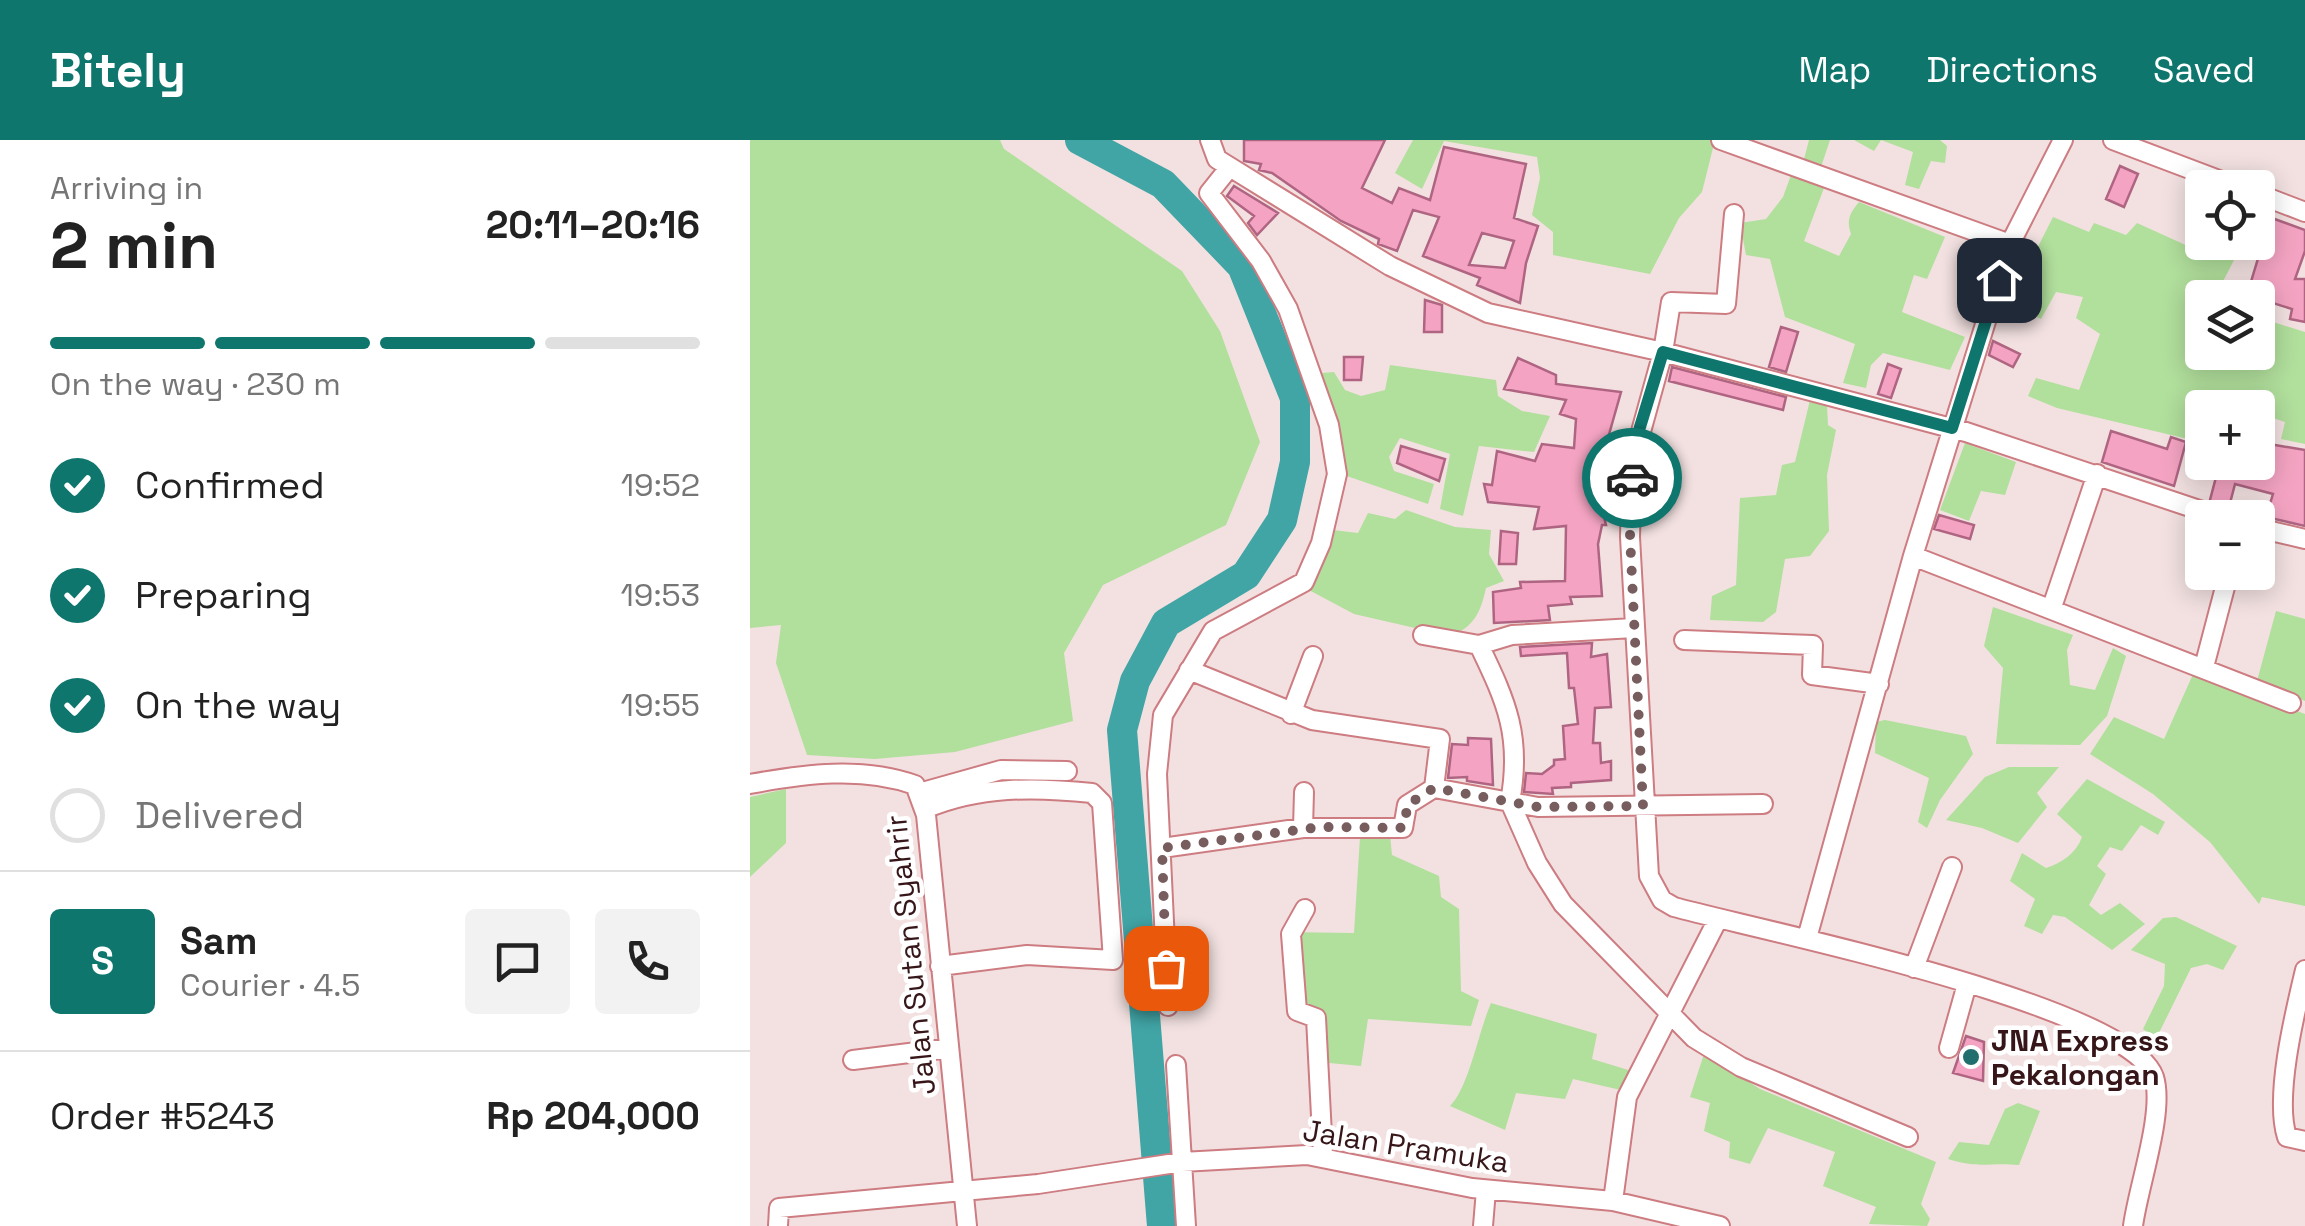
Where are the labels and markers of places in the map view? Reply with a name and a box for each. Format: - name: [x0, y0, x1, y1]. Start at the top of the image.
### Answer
- pin: [1957, 238, 2042, 323]
- pin: [1124, 926, 1209, 1011]
- place label: JNA Express Pekalongan: [1991, 1021, 2169, 1094]
- marker: JNA Express Pekalongan: [1960, 1046, 1982, 1068]

